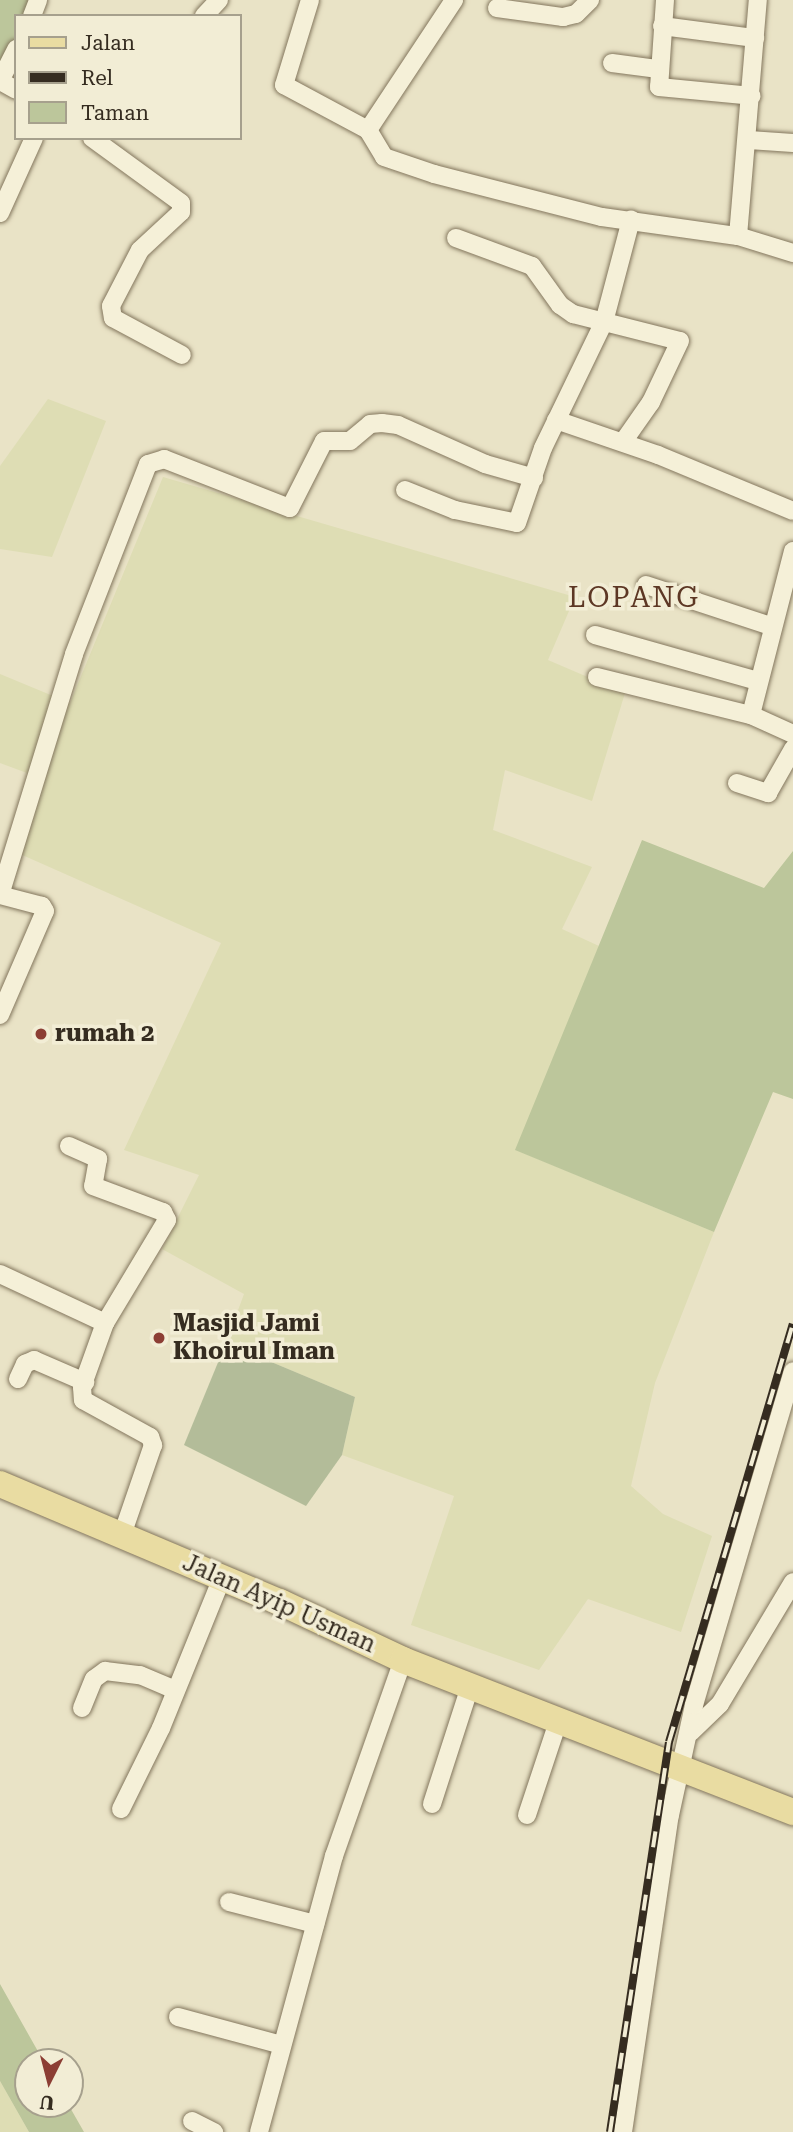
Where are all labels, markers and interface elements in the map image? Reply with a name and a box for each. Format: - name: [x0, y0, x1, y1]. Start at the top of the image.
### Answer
- legend: [14, 14, 242, 140]
- text: Jalan: [81, 31, 135, 55]
- text: Rel: [81, 66, 113, 90]
- text: Taman: [81, 101, 149, 125]
- district label: LOPANG: [569, 581, 699, 615]
- place label: rumah 2: [55, 1020, 155, 1048]
- marker: rumah 2: [33, 1026, 49, 1042]
- place label: Masjid Jami Khoirul Iman: [173, 1310, 335, 1366]
- marker: Masjid Jami Khoirul Iman: [151, 1330, 167, 1346]
- street label: Jalan Ayip Usman: [178, 1548, 380, 1660]
- north arrow: [14, 2048, 84, 2118]
- text: U: [38, 2090, 55, 2115]

